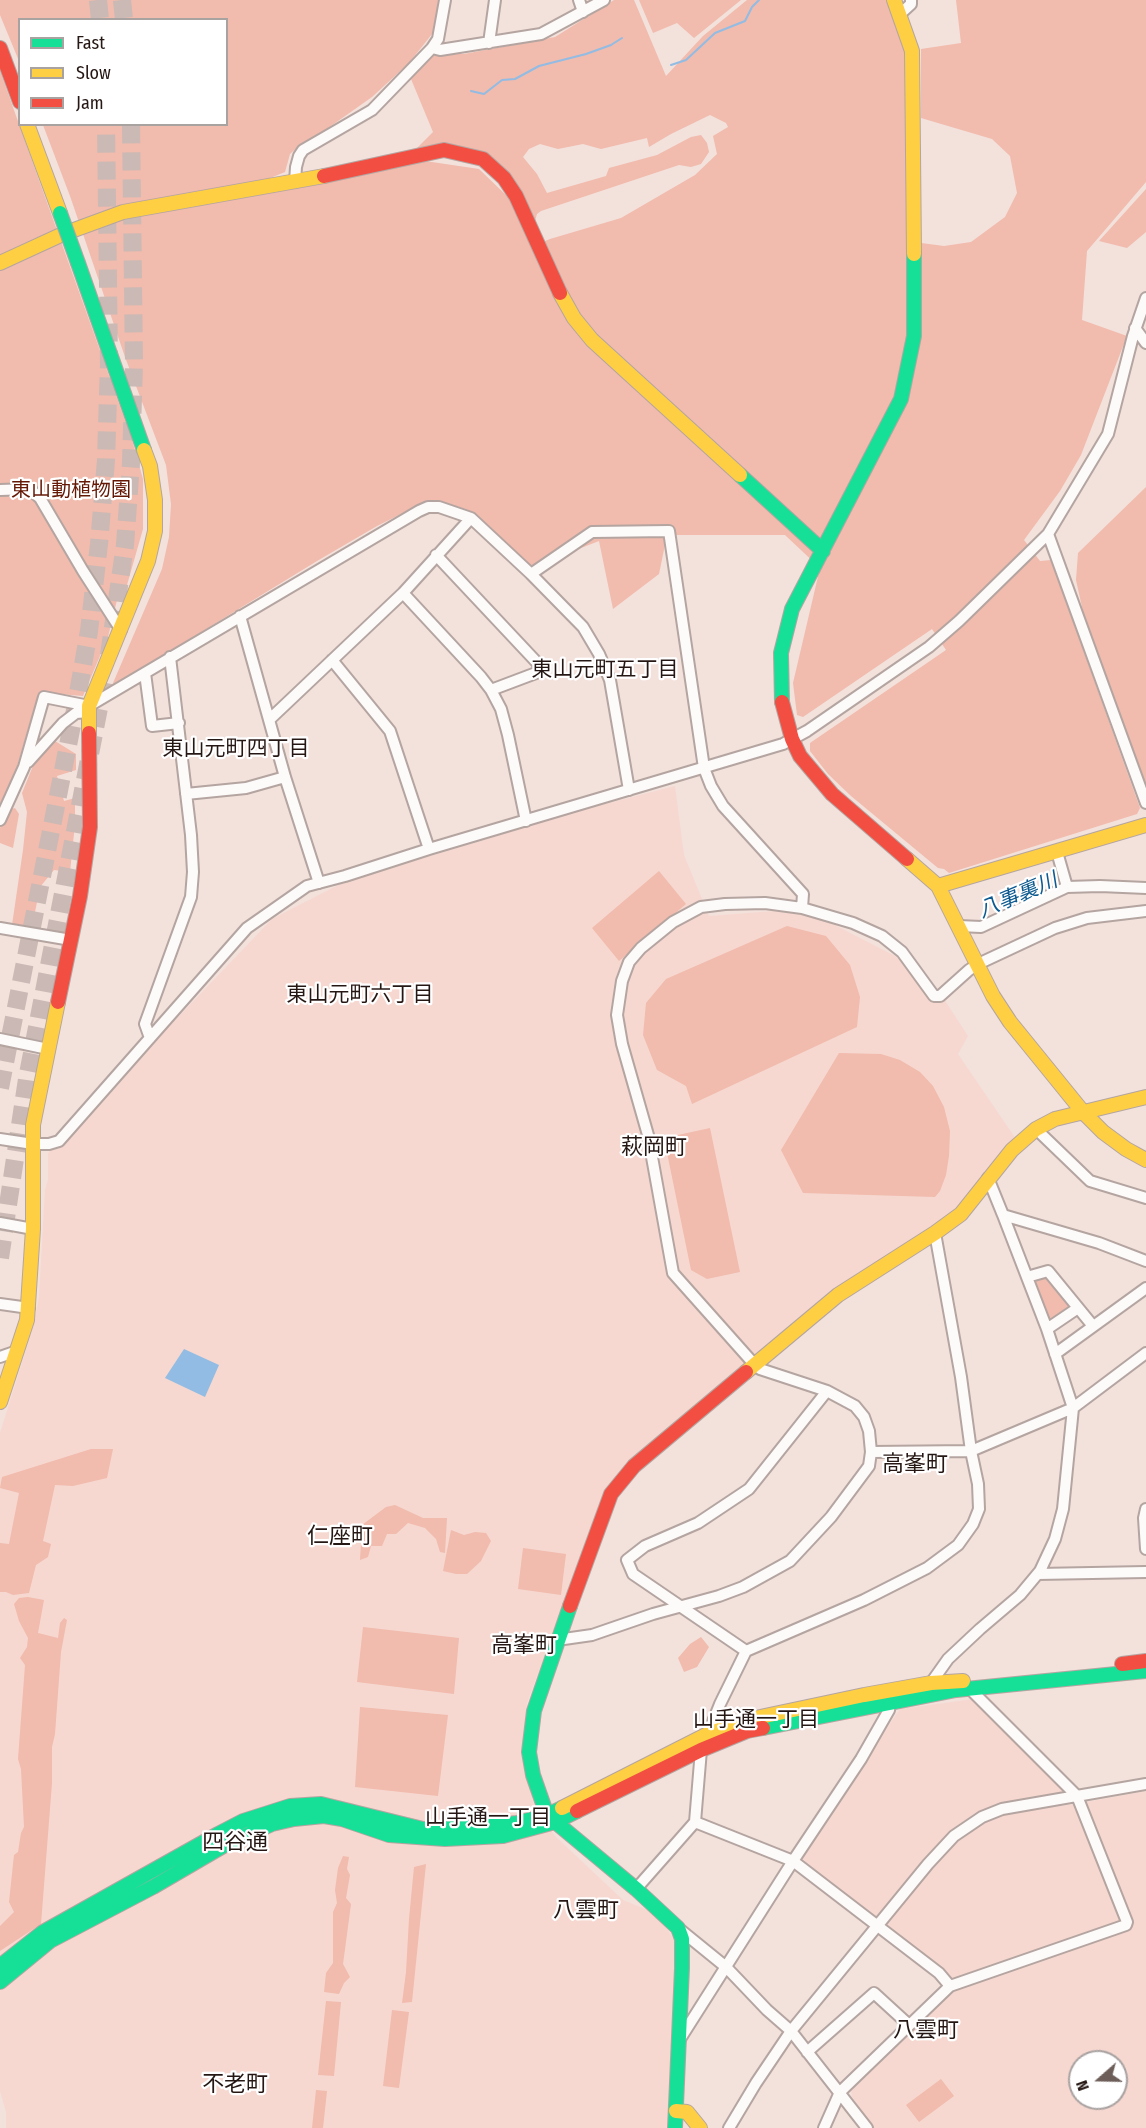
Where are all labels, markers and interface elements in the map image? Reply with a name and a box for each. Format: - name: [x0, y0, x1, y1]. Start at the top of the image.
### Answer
- legend: [18, 18, 228, 126]
- text: Fast: [76, 32, 105, 54]
- text: Slow: [76, 62, 111, 84]
- text: Jam: [76, 92, 104, 114]
- park label: 東山動植物園: [11, 478, 131, 502]
- district label: 東山元町五丁目: [532, 657, 678, 683]
- district label: 東山元町四丁目: [163, 736, 309, 762]
- water label: 八事裏川: [974, 868, 1062, 924]
- district label: 東山元町六丁目: [287, 982, 433, 1008]
- district label: 萩岡町: [621, 1135, 687, 1161]
- district label: 高峯町: [882, 1452, 948, 1478]
- district label: 仁座町: [307, 1524, 373, 1550]
- district label: 高峯町: [491, 1633, 557, 1659]
- district label: 山手通一丁目: [693, 1707, 819, 1733]
- district label: 山手通一丁目: [425, 1805, 551, 1831]
- district label: 四谷通: [202, 1830, 268, 1856]
- district label: 八雲町: [553, 1898, 619, 1924]
- district label: 八雲町: [893, 2018, 959, 2044]
- north arrow: [1068, 2050, 1128, 2110]
- district label: 不老町: [202, 2072, 268, 2098]
- text: N: [1072, 2078, 1093, 2093]

